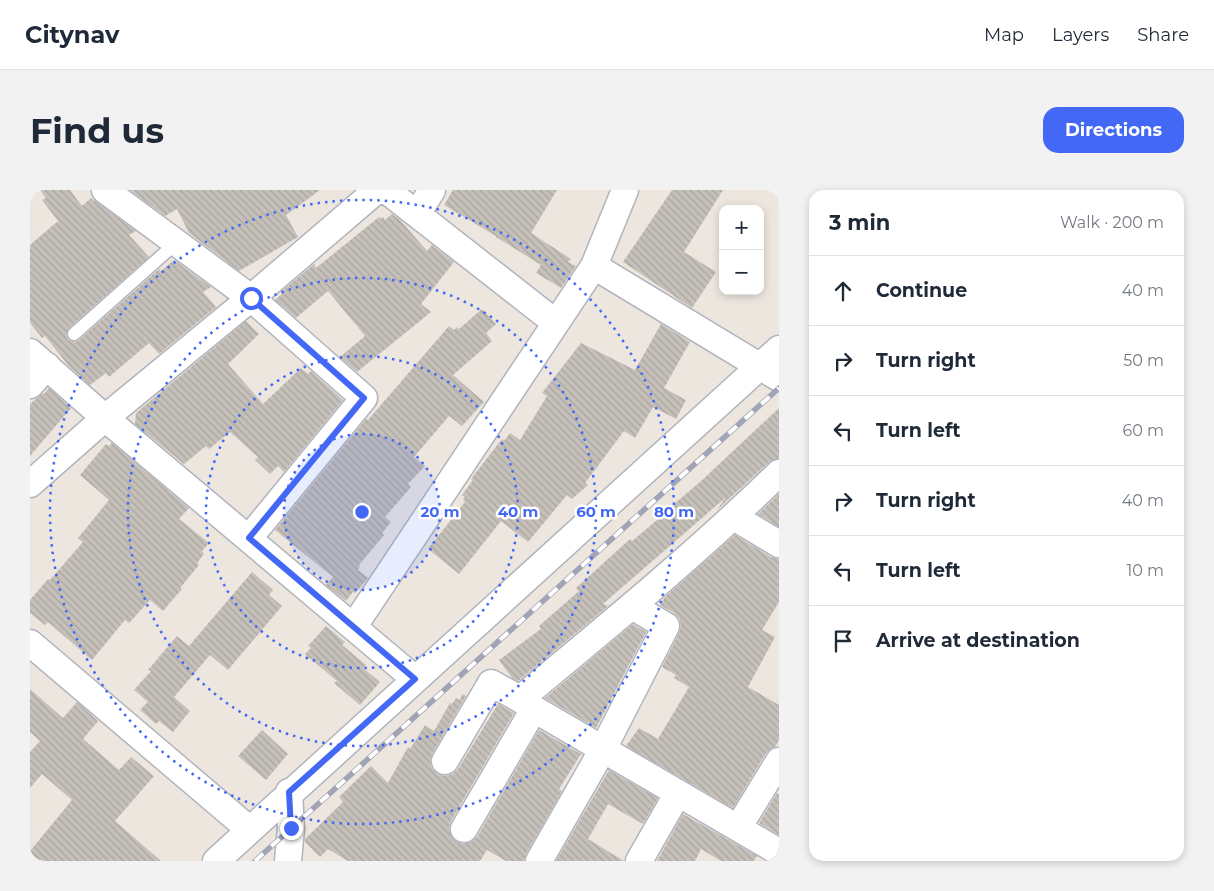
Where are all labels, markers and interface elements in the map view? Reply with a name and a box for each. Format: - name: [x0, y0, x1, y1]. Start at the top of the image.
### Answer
- text: Citynav: [25, 20, 119, 49]
- text: Map: [984, 24, 1024, 46]
- text: Layers: [1052, 24, 1109, 46]
- text: Share: [1137, 24, 1189, 46]
- button: Directions: [1043, 107, 1184, 153]
- text: Find us: [30, 109, 164, 152]
- map controls: [719, 205, 764, 295]
- button: +: [719, 205, 764, 250]
- text: 3 min: [829, 210, 890, 235]
- text: Walk · 200 m: [1060, 213, 1164, 232]
- button: −: [719, 250, 764, 295]
- icon: ahead: [829, 277, 857, 305]
- text: Continue: [876, 279, 967, 302]
- text: 40 m: [1122, 281, 1164, 300]
- route start: [240, 287, 263, 310]
- icon: right: [829, 347, 857, 375]
- text: Turn right: [876, 349, 976, 372]
- text: 50 m: [1123, 351, 1164, 370]
- icon: left: [829, 417, 857, 445]
- text: Turn left: [876, 419, 961, 442]
- text: 60 m: [1122, 421, 1164, 440]
- icon: right: [829, 487, 857, 515]
- text: Turn right: [876, 489, 976, 512]
- text: 40 m: [1122, 491, 1164, 510]
- text: 20 m: [420, 502, 460, 521]
- text: 40 m: [498, 502, 538, 521]
- text: 60 m: [576, 502, 616, 521]
- text: 80 m: [654, 502, 694, 521]
- centre of rings: [353, 503, 371, 521]
- icon: left: [829, 557, 857, 585]
- text: Turn left: [876, 559, 961, 582]
- text: 10 m: [1126, 561, 1164, 580]
- icon: arrive: [829, 627, 857, 655]
- text: Arrive at destination: [876, 629, 1080, 652]
- route end: [280, 817, 303, 840]

